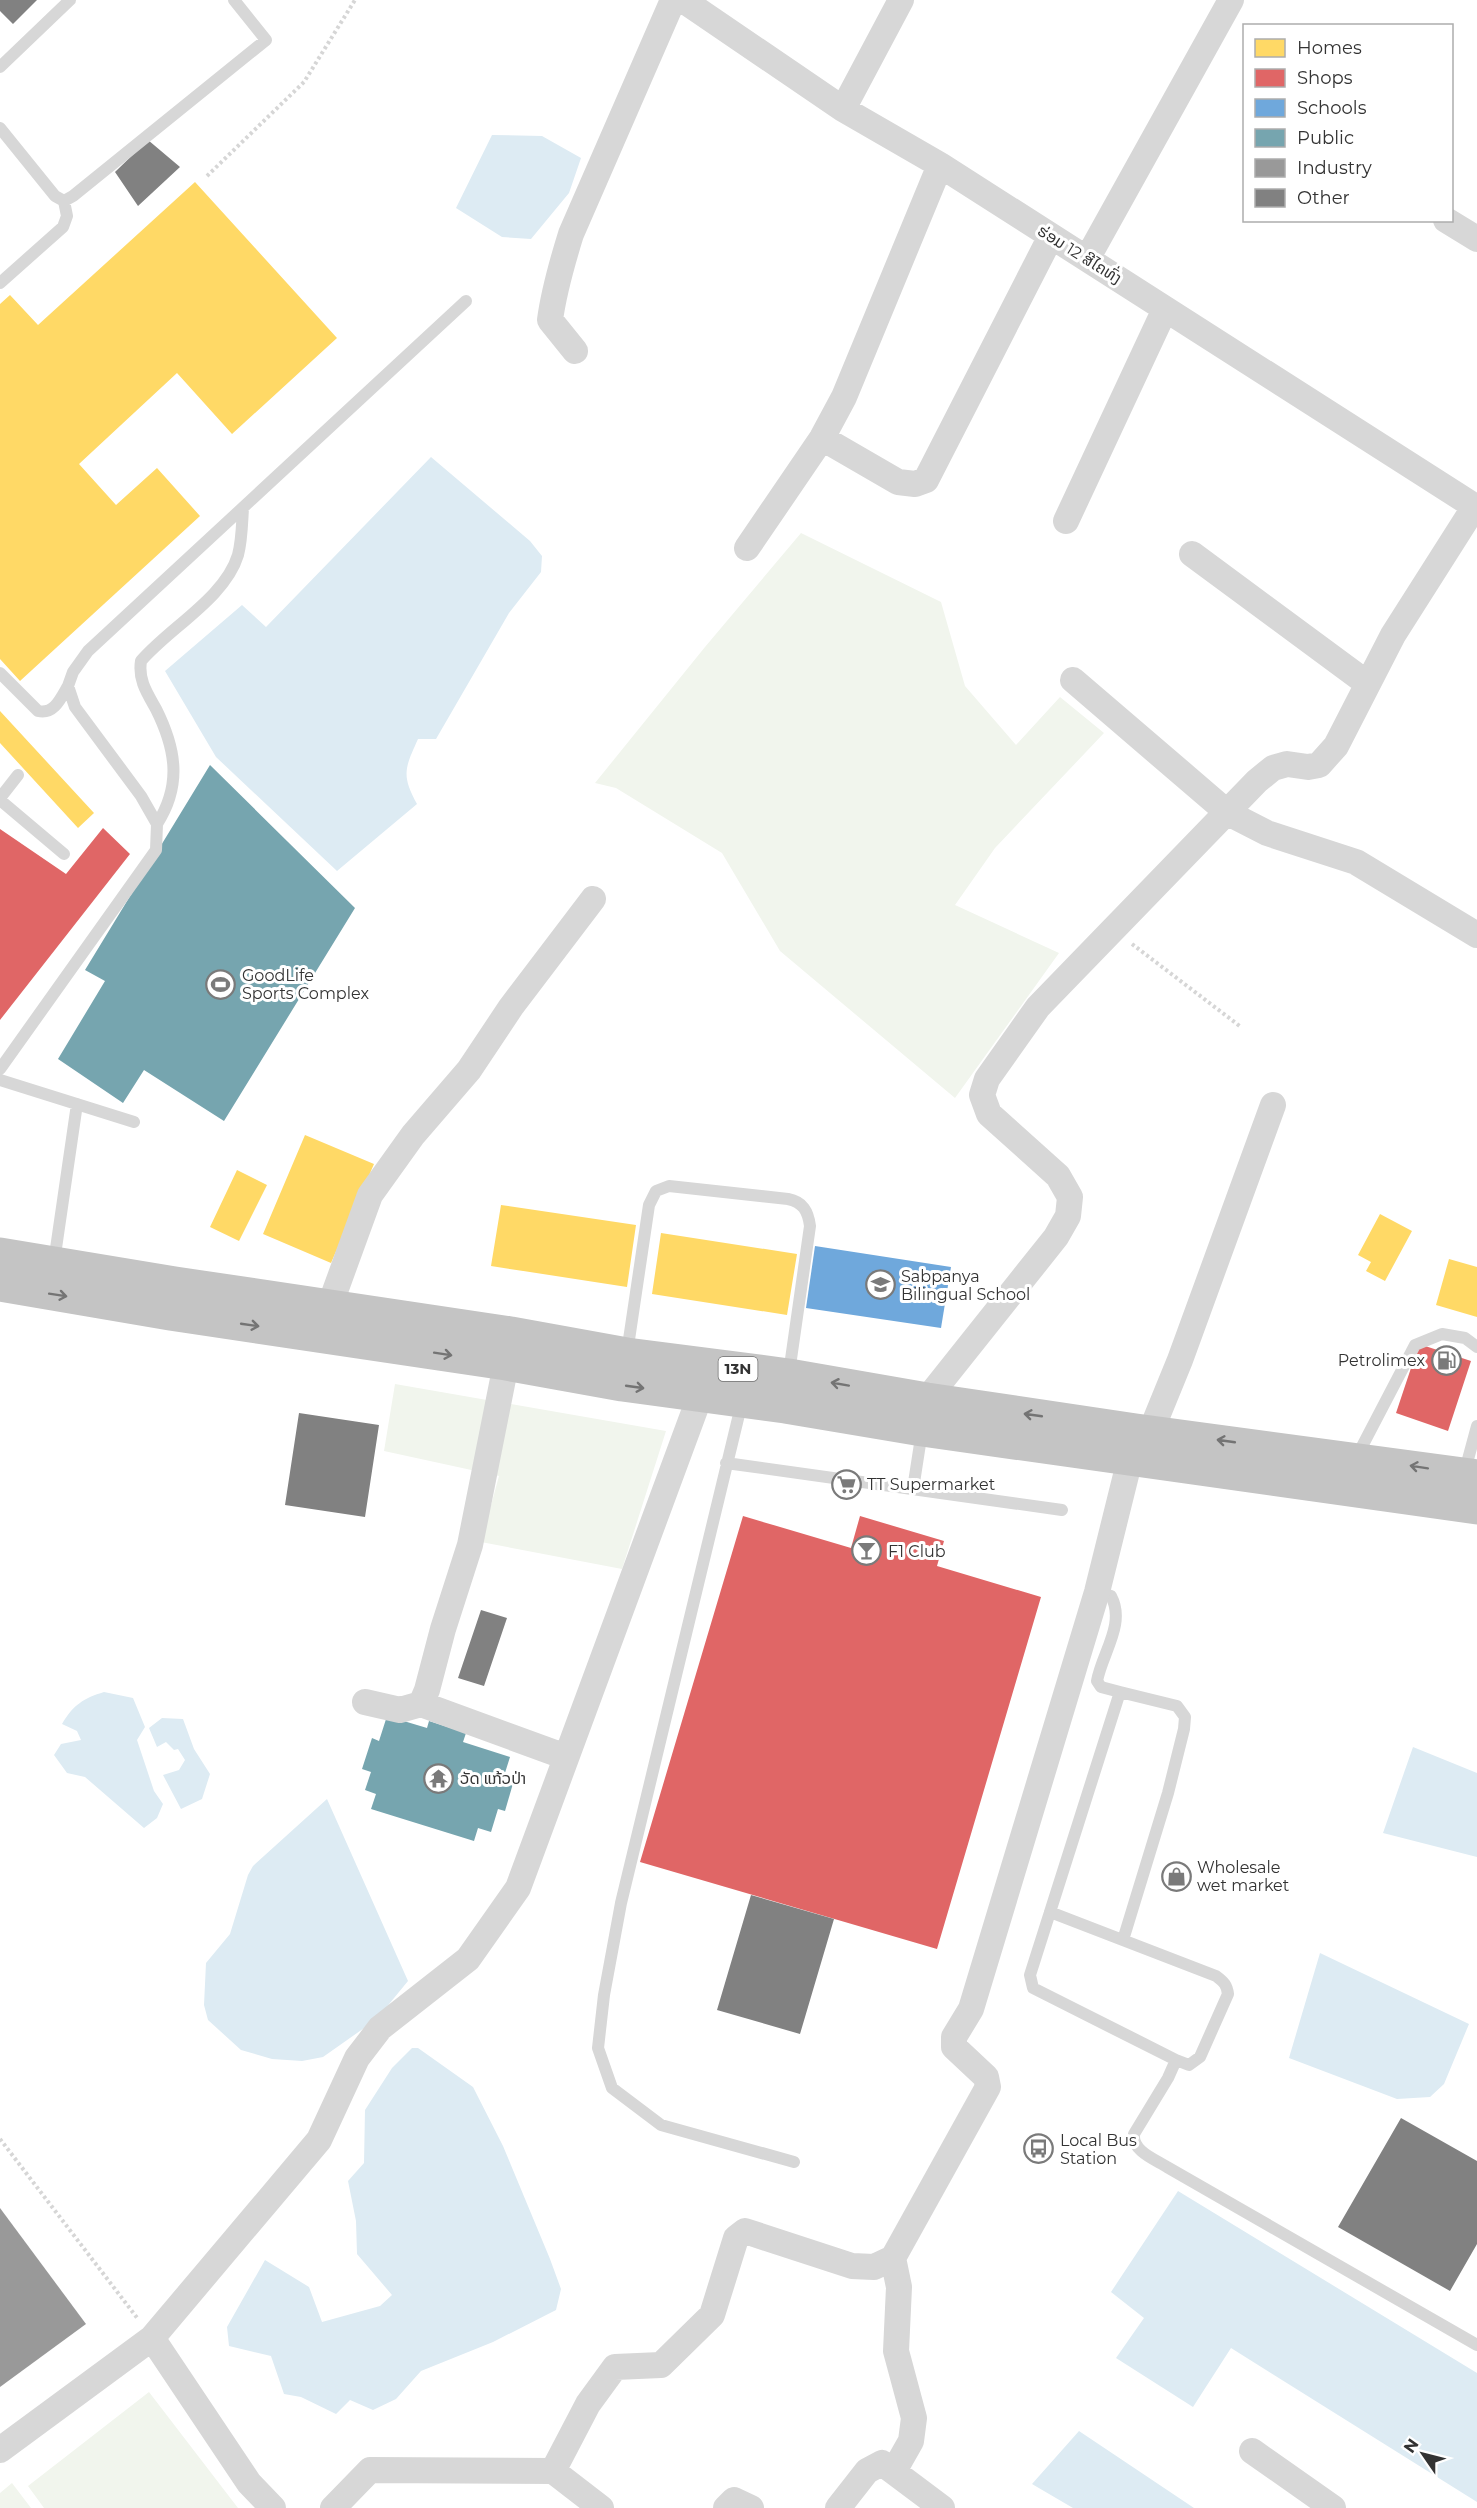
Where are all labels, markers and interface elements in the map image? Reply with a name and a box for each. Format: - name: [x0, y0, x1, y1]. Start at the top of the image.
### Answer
- legend: [1243, 24, 1453, 222]
- text: Homes: [1297, 37, 1362, 59]
- text: Shops: [1297, 67, 1353, 89]
- text: Schools: [1297, 97, 1367, 119]
- text: Public: [1297, 127, 1354, 149]
- text: Industry: [1297, 157, 1372, 179]
- text: Other: [1297, 187, 1350, 209]
- street label: ຮ່ອມ 12 ສີໄຄທົ່ງ: [1034, 219, 1126, 288]
- place label: GoodLife Sports Complex: [242, 966, 369, 1003]
- sports icon: GoodLife Sports Complex: [205, 968, 237, 1000]
- place label: Sabpanya Bilingual School: [901, 1267, 1030, 1304]
- school or university icon: Sabpanya Bilingual School: [864, 1269, 896, 1301]
- one-way arrow: [47, 1290, 67, 1301]
- one-way arrow: [240, 1320, 260, 1331]
- fuel station icon: Petrolimex: [1430, 1344, 1462, 1376]
- one-way arrow: [433, 1349, 453, 1360]
- place label: Petrolimex: [1338, 1351, 1425, 1370]
- road number: 13N: [718, 1357, 758, 1381]
- one-way arrow: [831, 1378, 851, 1389]
- one-way arrow: [625, 1381, 645, 1392]
- one-way arrow: [1023, 1410, 1043, 1421]
- one-way arrow: [1216, 1436, 1236, 1447]
- one-way arrow: [1410, 1461, 1430, 1472]
- supermarket icon: TT Supermarket: [830, 1468, 862, 1500]
- place label: TT Supermarket: [867, 1475, 996, 1494]
- bar icon: F1 Club: [851, 1535, 883, 1567]
- place label: F1 Club: [888, 1542, 946, 1561]
- temple icon: ວັດ ແກ້ວປ່າ: [423, 1762, 455, 1794]
- place label: ວັດ ແກ້ວປ່າ: [460, 1769, 526, 1788]
- place label: Wholesale wet market: [1197, 1858, 1290, 1895]
- shop icon: Wholesale wet market: [1160, 1860, 1192, 1892]
- place label: Local Bus Station: [1060, 2131, 1137, 2168]
- bus stop icon: Local Bus Station: [1023, 2133, 1055, 2165]
- north arrow: [1393, 2424, 1453, 2484]
- text: N: [1400, 2435, 1423, 2456]

